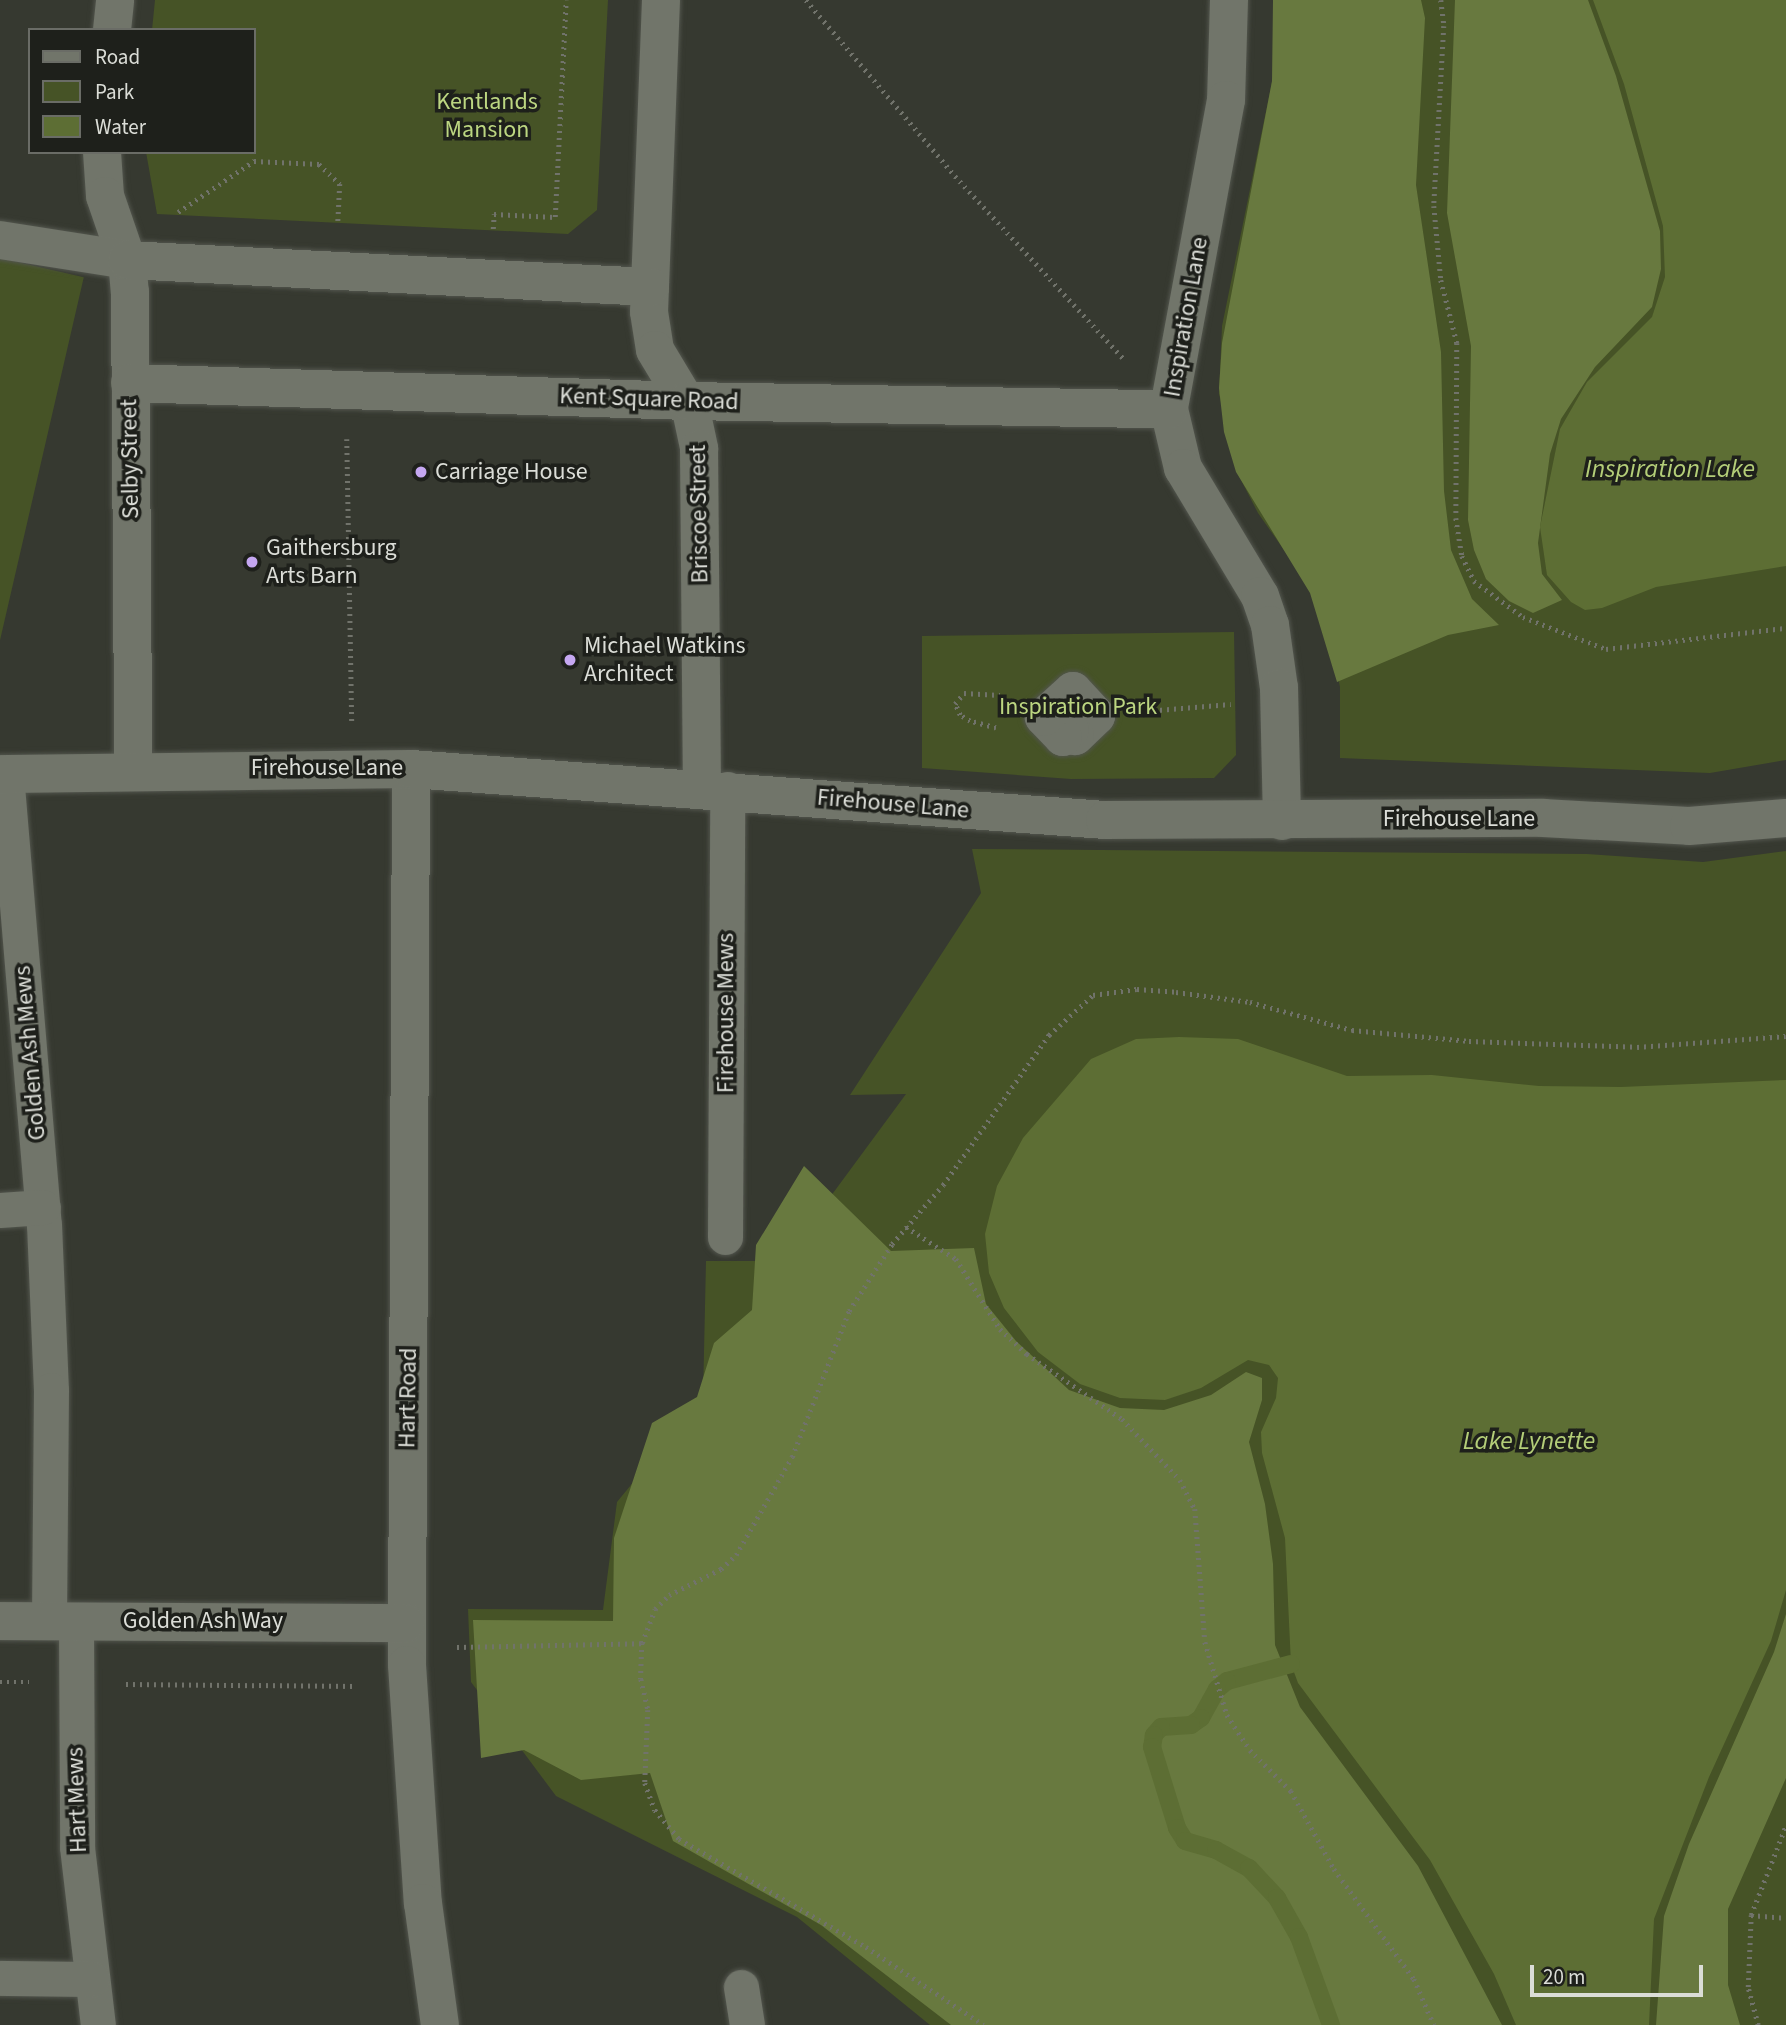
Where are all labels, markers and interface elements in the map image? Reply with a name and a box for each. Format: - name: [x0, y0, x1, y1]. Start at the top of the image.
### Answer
- legend: [28, 28, 256, 154]
- text: Road: [95, 42, 140, 72]
- text: Park: [95, 77, 134, 107]
- park label: Kentlands Mansion: [436, 88, 538, 144]
- text: Water: [95, 112, 146, 142]
- street label: Inspiration Lane: [1158, 235, 1214, 399]
- street label: Kent Square Road: [559, 381, 739, 417]
- street label: Selby Street: [115, 399, 145, 519]
- street label: Briscoe Street: [683, 444, 715, 584]
- water label: Inspiration Lake: [1585, 453, 1755, 485]
- place label: Carriage House: [435, 458, 588, 486]
- marker: Carriage House: [413, 464, 429, 480]
- place label: Gaithersburg Arts Barn: [266, 534, 397, 590]
- marker: Gaithersburg Arts Barn: [244, 554, 260, 570]
- place label: Michael Watkins Architect: [584, 632, 746, 688]
- marker: Michael Watkins Architect: [562, 652, 578, 668]
- park label: Inspiration Park: [999, 693, 1157, 721]
- street label: Firehouse Lane: [251, 754, 403, 782]
- street label: Firehouse Lane: [816, 783, 970, 825]
- street label: Firehouse Lane: [1383, 805, 1535, 833]
- street label: Firehouse Mews: [712, 933, 740, 1093]
- street label: Golden Ash Mews: [8, 964, 52, 1142]
- street label: Hart Road: [393, 1348, 423, 1448]
- water label: Lake Lynette: [1463, 1425, 1595, 1457]
- street label: Golden Ash Way: [123, 1607, 283, 1635]
- street label: Hart Mews: [61, 1747, 93, 1853]
- scale bar: [1534, 1952, 1707, 1996]
- text: 20 m: [1543, 1962, 1585, 1992]

